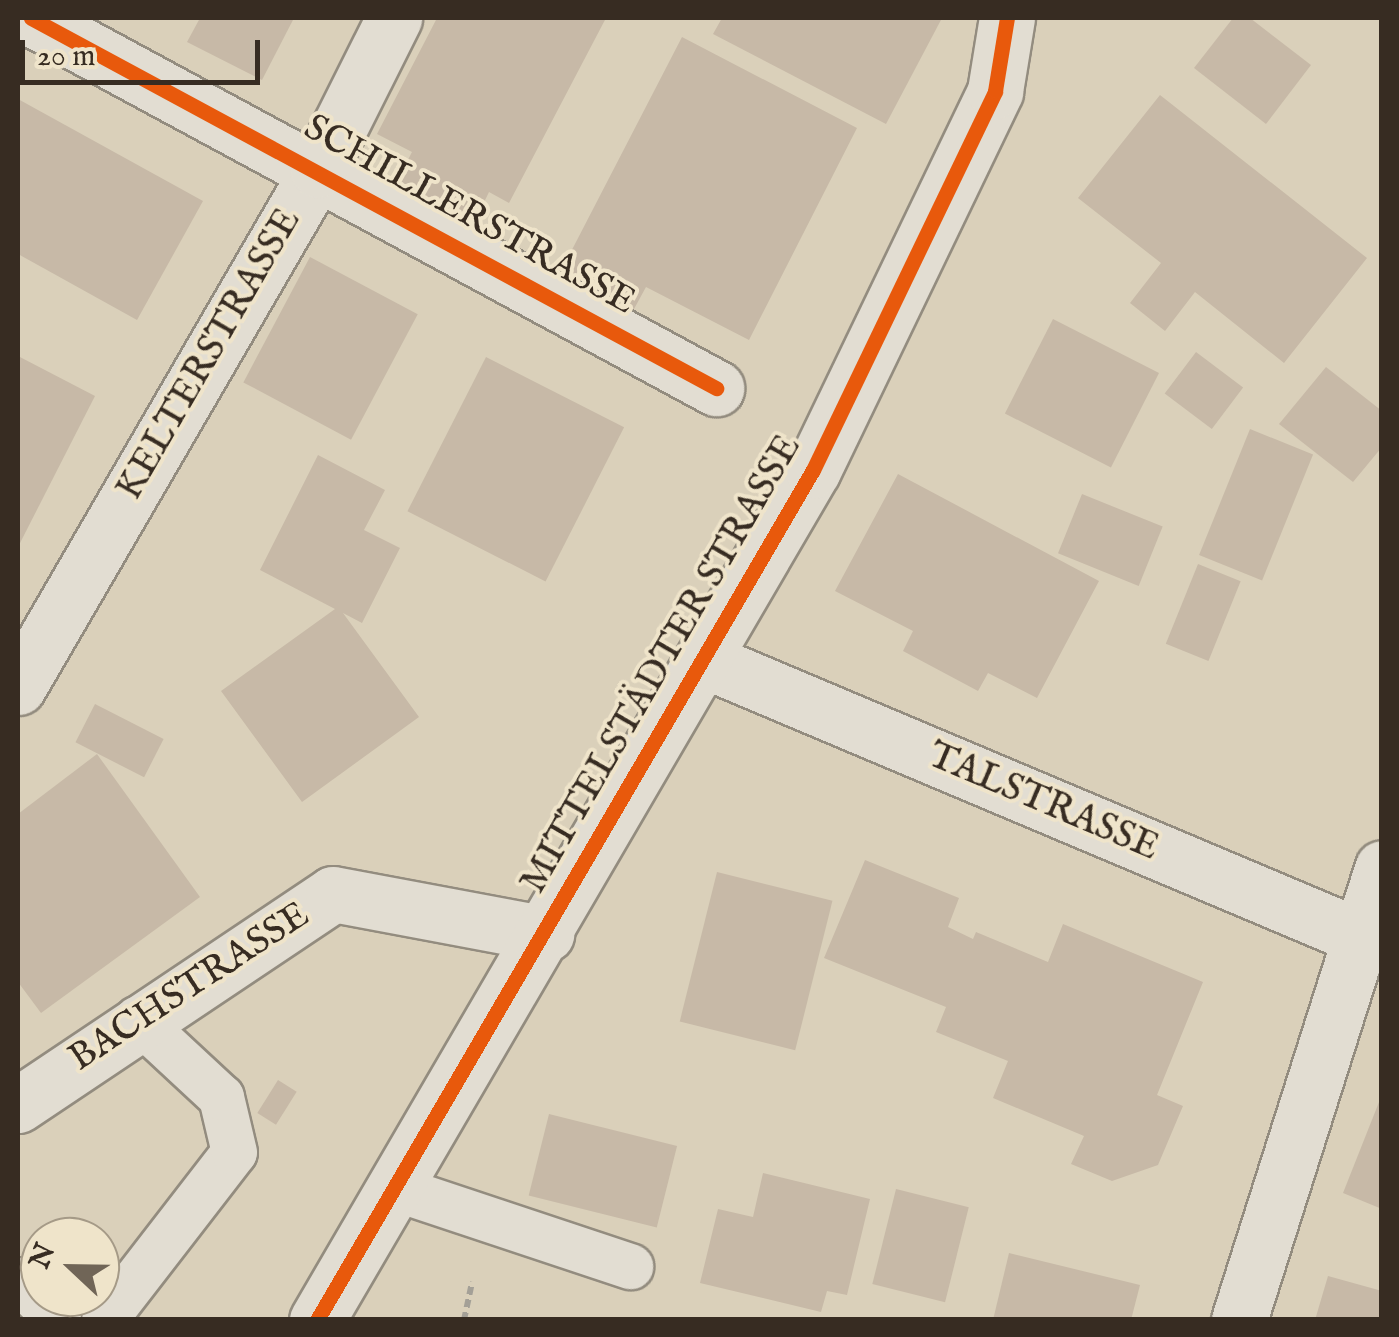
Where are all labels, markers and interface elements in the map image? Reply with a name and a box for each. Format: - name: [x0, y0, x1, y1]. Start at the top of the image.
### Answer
- scale bar: [25, 20, 265, 82]
- text: 20 m: [37, 38, 96, 76]
- street label: SCHILLERSTRASSE: [295, 106, 643, 326]
- street label: KELTERSTRASSE: [108, 201, 312, 509]
- street label: MITTELSTÄDTER STRASSE: [512, 428, 812, 902]
- street label: TALSTRASSE: [921, 734, 1165, 872]
- street label: BACHSTRASSE: [61, 893, 319, 1083]
- north arrow: [20, 1217, 120, 1317]
- text: N: [23, 1239, 64, 1274]

